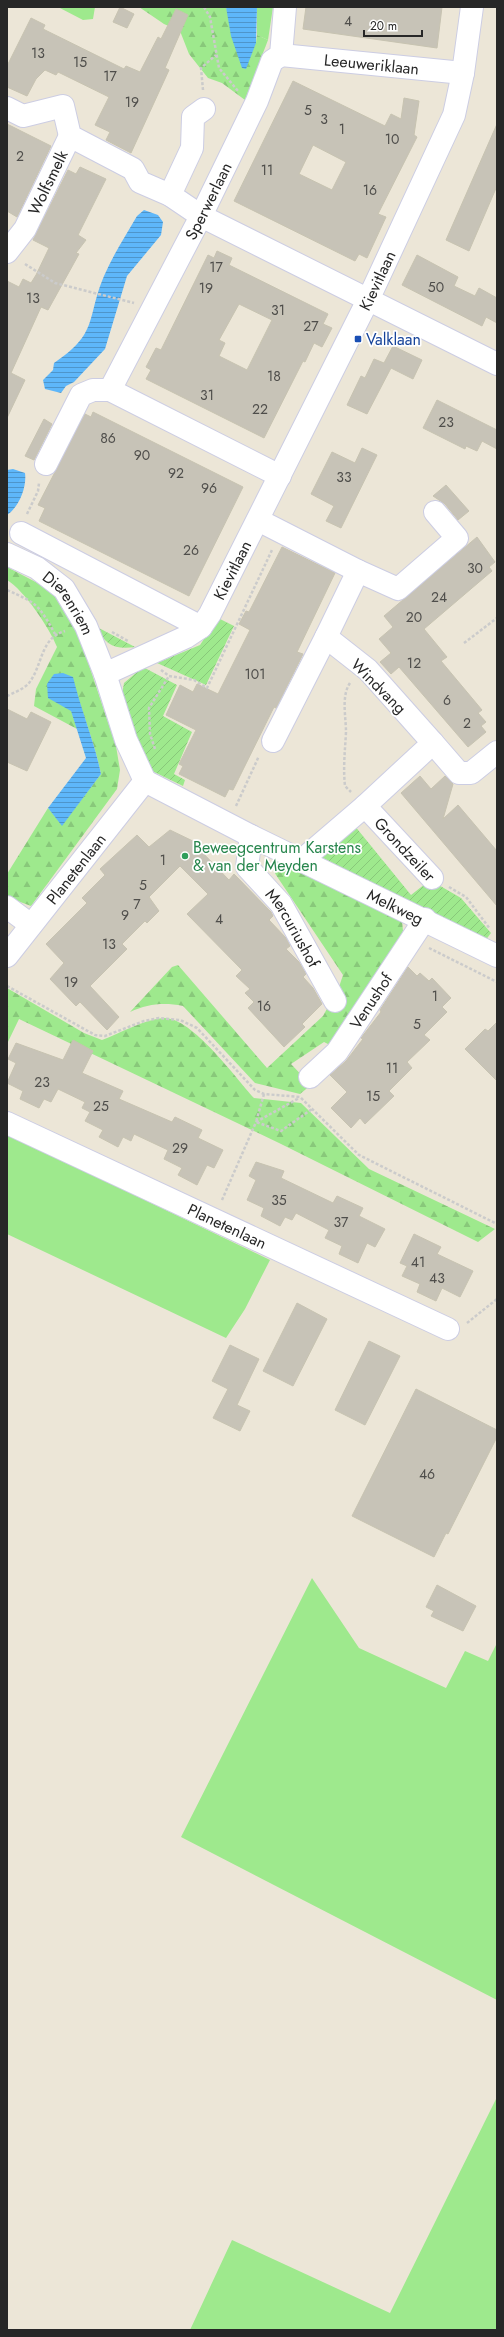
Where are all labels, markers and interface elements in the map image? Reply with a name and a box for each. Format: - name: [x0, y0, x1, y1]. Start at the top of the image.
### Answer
- house number: 4: [344, 11, 352, 31]
- scale bar: [364, 12, 422, 38]
- text: 20 m: [370, 17, 397, 35]
- house number: 13: [31, 43, 45, 63]
- street label: Leeuweriklaan: [323, 48, 420, 81]
- house number: 15: [73, 52, 87, 72]
- house number: 17: [103, 66, 117, 86]
- house number: 19: [125, 92, 139, 112]
- house number: 5: [304, 100, 312, 120]
- house number: 3: [320, 109, 328, 129]
- house number: 1: [339, 119, 345, 139]
- house number: 10: [385, 129, 399, 149]
- street label: Wolfsmelk: [23, 145, 74, 219]
- house number: 2: [16, 146, 24, 166]
- street label: Sperwerlaan: [179, 158, 237, 244]
- house number: 11: [261, 160, 273, 180]
- house number: 16: [363, 180, 377, 200]
- street label: Kievitlaan: [354, 247, 401, 315]
- house number: 17: [209, 257, 223, 277]
- house number: 50: [428, 277, 444, 297]
- house number: 19: [199, 278, 213, 298]
- house number: 13: [26, 288, 40, 308]
- house number: 31: [271, 300, 285, 320]
- house number: 27: [303, 316, 319, 336]
- place label: Valklaan: [366, 328, 421, 351]
- marker: Valklaan: [353, 334, 363, 344]
- house number: 18: [267, 366, 281, 386]
- house number: 31: [200, 385, 214, 405]
- house number: 22: [252, 399, 268, 419]
- house number: 23: [438, 412, 454, 432]
- house number: 86: [100, 428, 116, 448]
- house number: 90: [134, 445, 150, 465]
- house number: 92: [168, 463, 184, 483]
- house number: 33: [336, 467, 352, 487]
- house number: 96: [201, 478, 217, 498]
- street label: Kievitlaan: [208, 537, 257, 604]
- house number: 26: [183, 540, 199, 560]
- house number: 30: [467, 558, 483, 578]
- street label: Dierenriem: [38, 566, 99, 638]
- house number: 24: [431, 587, 447, 607]
- house number: 20: [406, 607, 422, 627]
- house number: 12: [407, 653, 421, 673]
- street label: Windvang: [346, 654, 411, 719]
- house number: 101: [245, 664, 266, 684]
- house number: 6: [443, 690, 451, 710]
- house number: 2: [463, 713, 471, 733]
- street label: Grondzeiler: [369, 812, 441, 887]
- street label: Planetenlaan: [41, 829, 111, 910]
- place label: Beweegcentrum Karstens & van der Meyden: [193, 836, 361, 877]
- house number: 1: [160, 850, 166, 870]
- marker: Beweegcentrum Karstens & van der Meyden: [180, 851, 190, 861]
- house number: 5: [139, 875, 147, 895]
- street label: Mercuriushof: [260, 883, 325, 972]
- street label: Melkweg: [363, 883, 427, 930]
- house number: 7: [133, 894, 141, 914]
- house number: 9: [121, 905, 129, 925]
- house number: 4: [215, 909, 223, 929]
- house number: 13: [102, 934, 116, 954]
- street label: Venushof: [344, 968, 398, 1034]
- house number: 19: [64, 972, 78, 992]
- house number: 1: [432, 986, 438, 1006]
- house number: 16: [257, 996, 271, 1016]
- house number: 5: [413, 1014, 421, 1034]
- house number: 11: [386, 1058, 398, 1078]
- house number: 23: [34, 1072, 50, 1092]
- house number: 15: [366, 1086, 380, 1106]
- house number: 25: [93, 1096, 109, 1116]
- house number: 29: [172, 1138, 188, 1158]
- house number: 35: [271, 1190, 287, 1210]
- street label: Planetenlaan: [184, 1198, 270, 1255]
- house number: 37: [334, 1212, 349, 1232]
- house number: 41: [411, 1252, 425, 1272]
- house number: 43: [429, 1268, 445, 1288]
- house number: 46: [419, 1464, 435, 1484]

